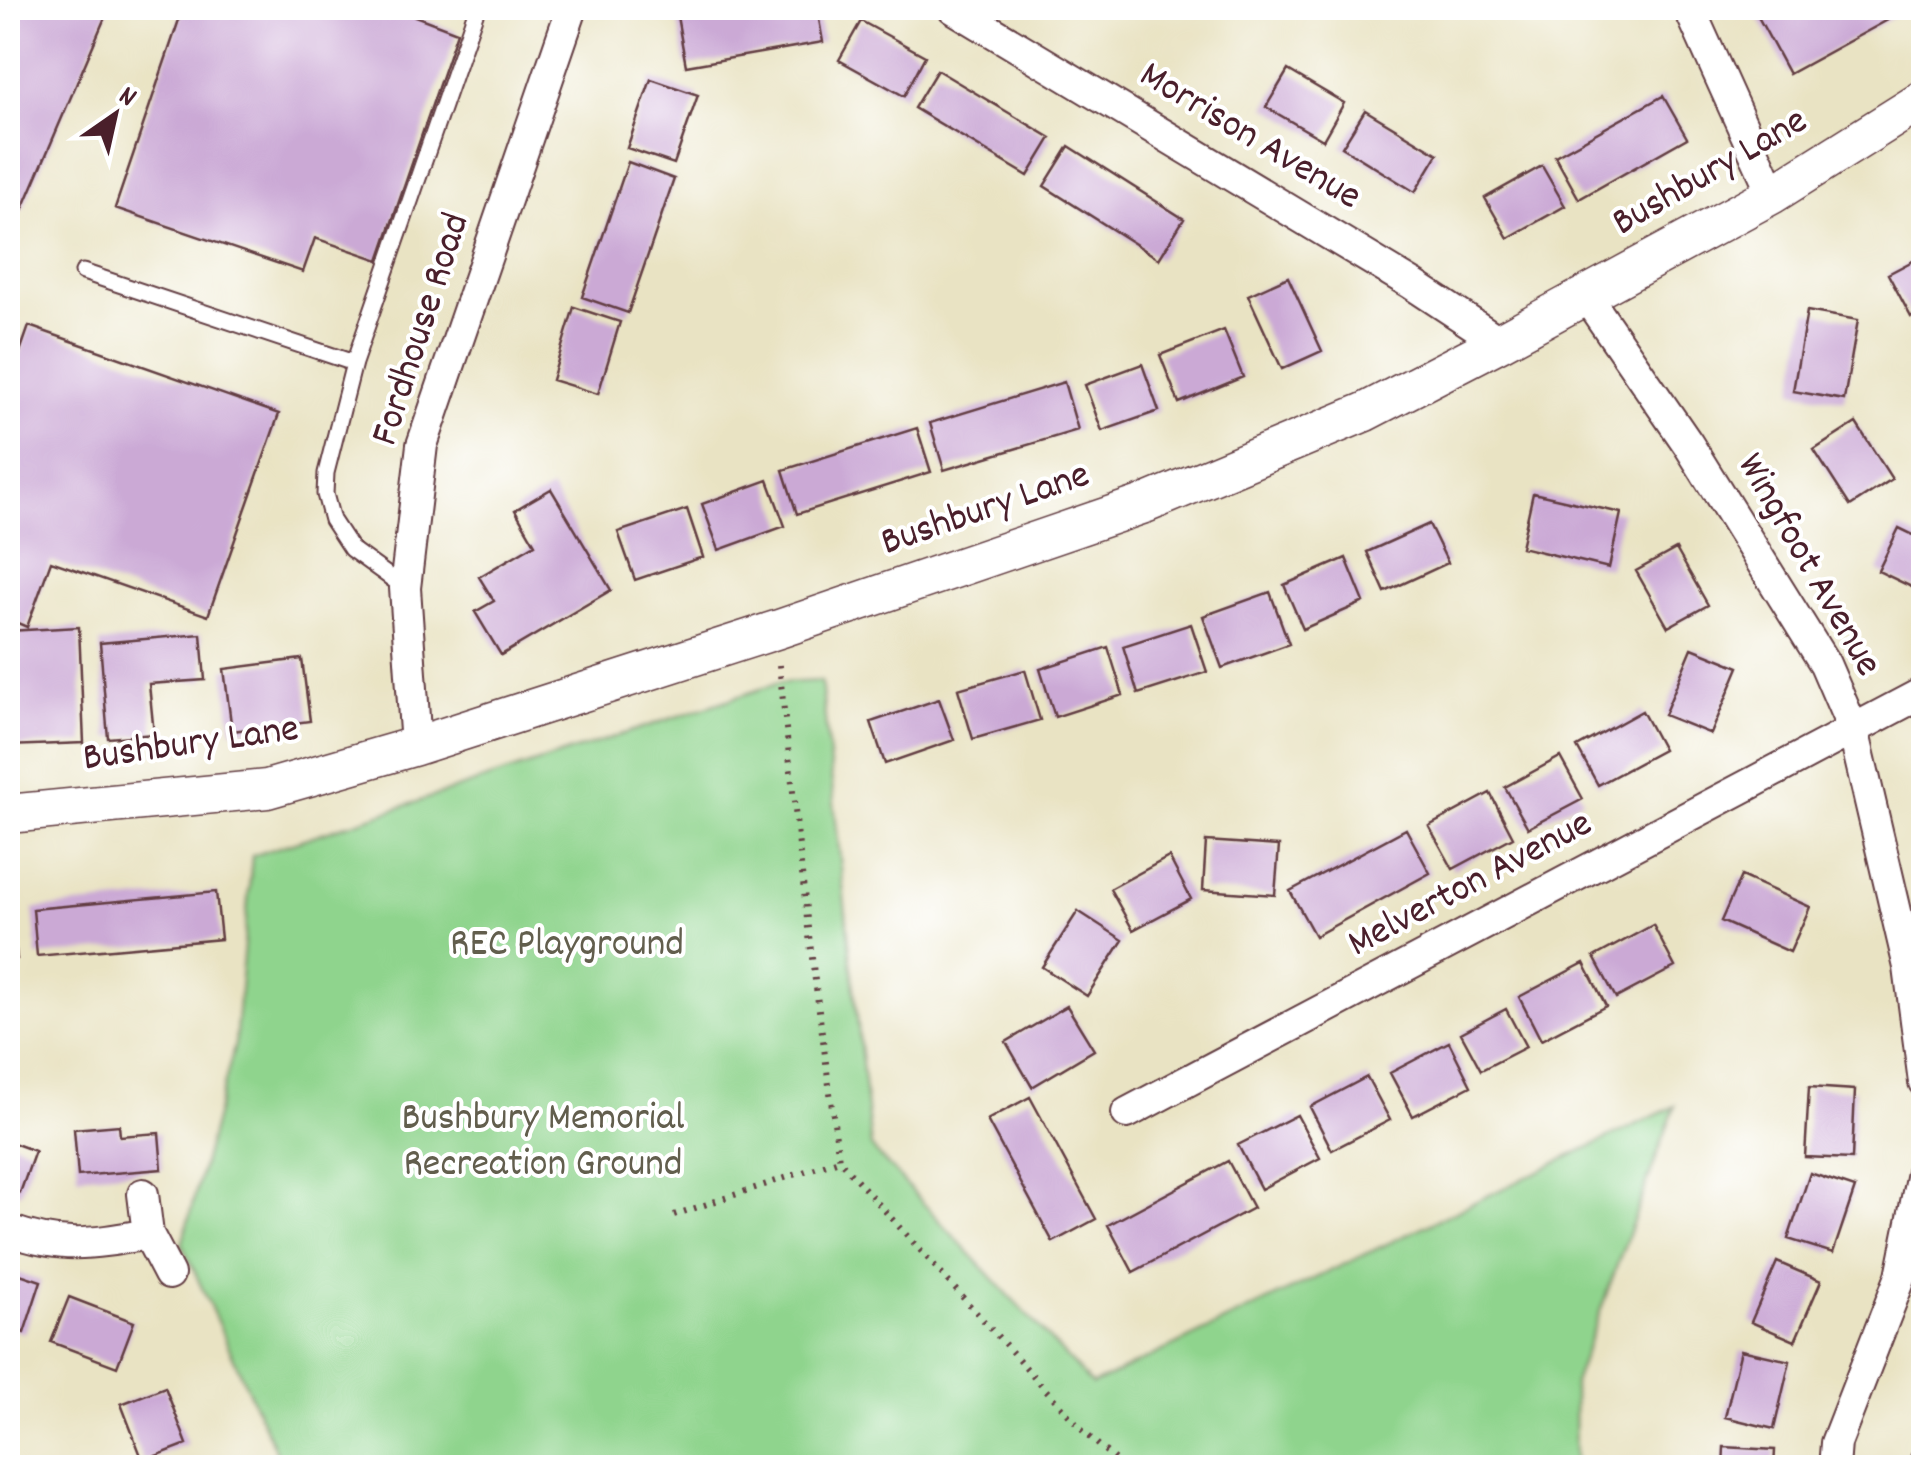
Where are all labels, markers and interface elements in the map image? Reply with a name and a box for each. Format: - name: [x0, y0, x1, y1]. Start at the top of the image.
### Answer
- street label: Morrison Avenue: [1127, 49, 1371, 227]
- north arrow: [65, 65, 165, 165]
- text: N: [109, 78, 143, 119]
- street label: Bushbury Lane: [1603, 95, 1819, 253]
- street label: Fordhouse Road: [359, 207, 487, 453]
- street label: Wingfoot Avenue: [1720, 444, 1894, 688]
- street label: Bushbury Lane: [874, 449, 1098, 573]
- street label: Bushbury Lane: [79, 703, 303, 789]
- street label: Melverton Avenue: [1339, 798, 1603, 974]
- park label: REC Playground: [450, 918, 684, 975]
- park label: Bushbury Memorial Recreation Ground: [402, 1092, 684, 1195]

